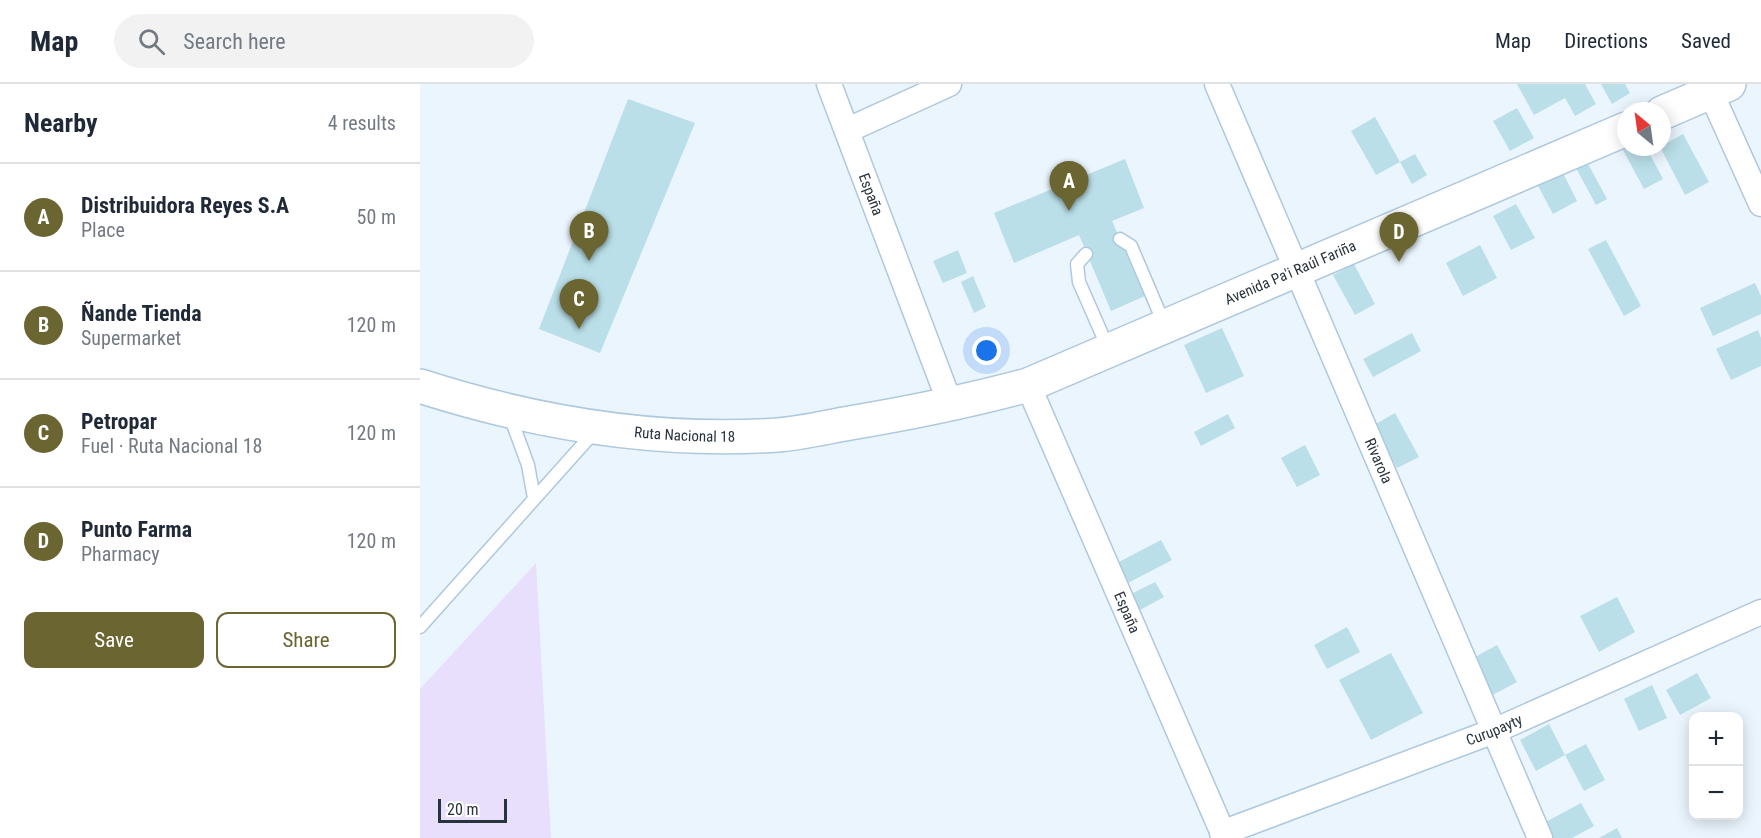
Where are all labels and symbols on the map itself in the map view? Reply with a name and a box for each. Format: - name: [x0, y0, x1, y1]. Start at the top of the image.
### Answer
- north arrow: [1617, 102, 1671, 156]
- pin: A: [1050, 162, 1088, 211]
- street label: España: [855, 171, 887, 218]
- pin: B: [570, 212, 608, 261]
- pin: D: [1380, 212, 1418, 262]
- street label: Avenida Pa'i Raúl Fariña: [1222, 237, 1359, 309]
- pin: C: [560, 280, 598, 329]
- your location: [972, 336, 1001, 365]
- street label: Ruta Nacional 18: [633, 423, 735, 446]
- street label: Rivarola: [1361, 435, 1396, 486]
- street label: España: [1110, 589, 1144, 636]
- street label: Curupayty: [1464, 711, 1525, 750]
- scale bar: [438, 796, 507, 824]

